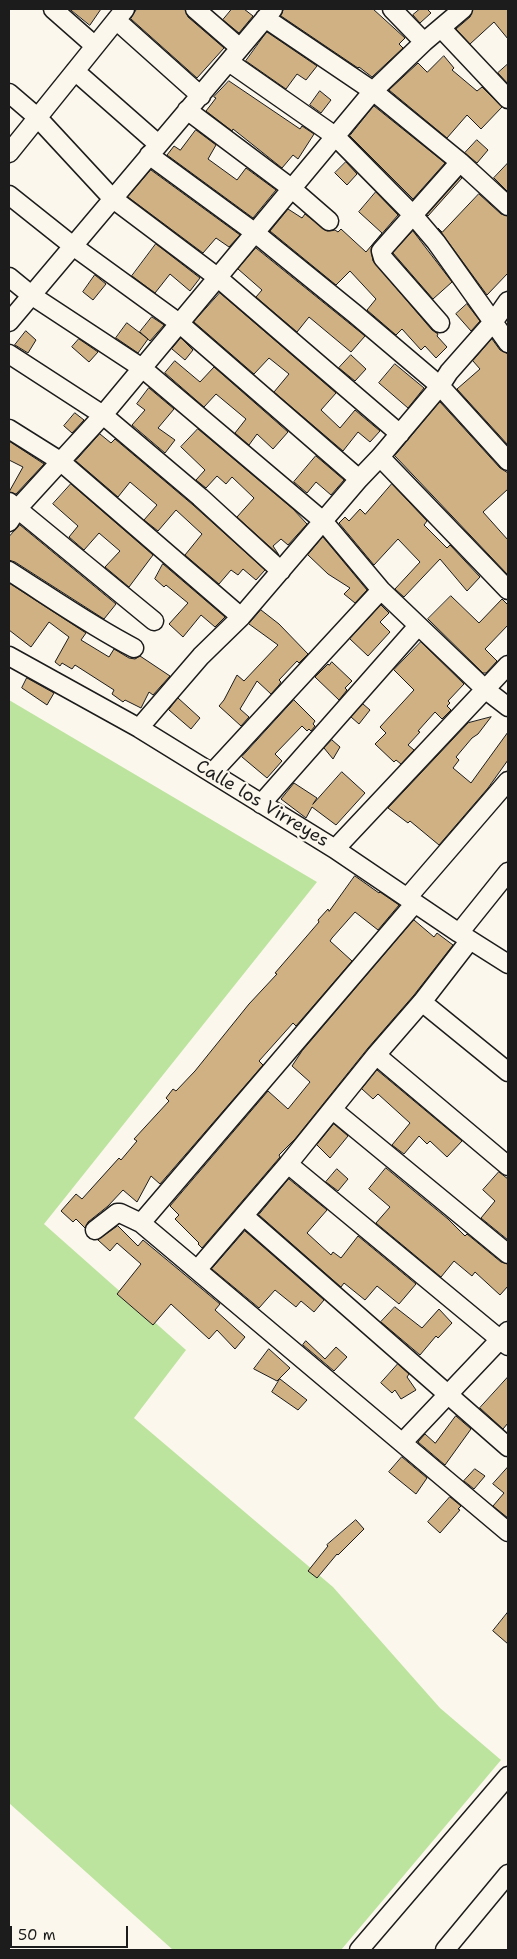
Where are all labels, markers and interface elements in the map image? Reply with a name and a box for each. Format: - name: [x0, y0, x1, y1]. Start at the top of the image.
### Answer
- street label: Calle los Virreyes: [192, 756, 332, 852]
- scale bar: [12, 1916, 130, 1948]
- text: 50 m: [18, 1925, 56, 1945]

